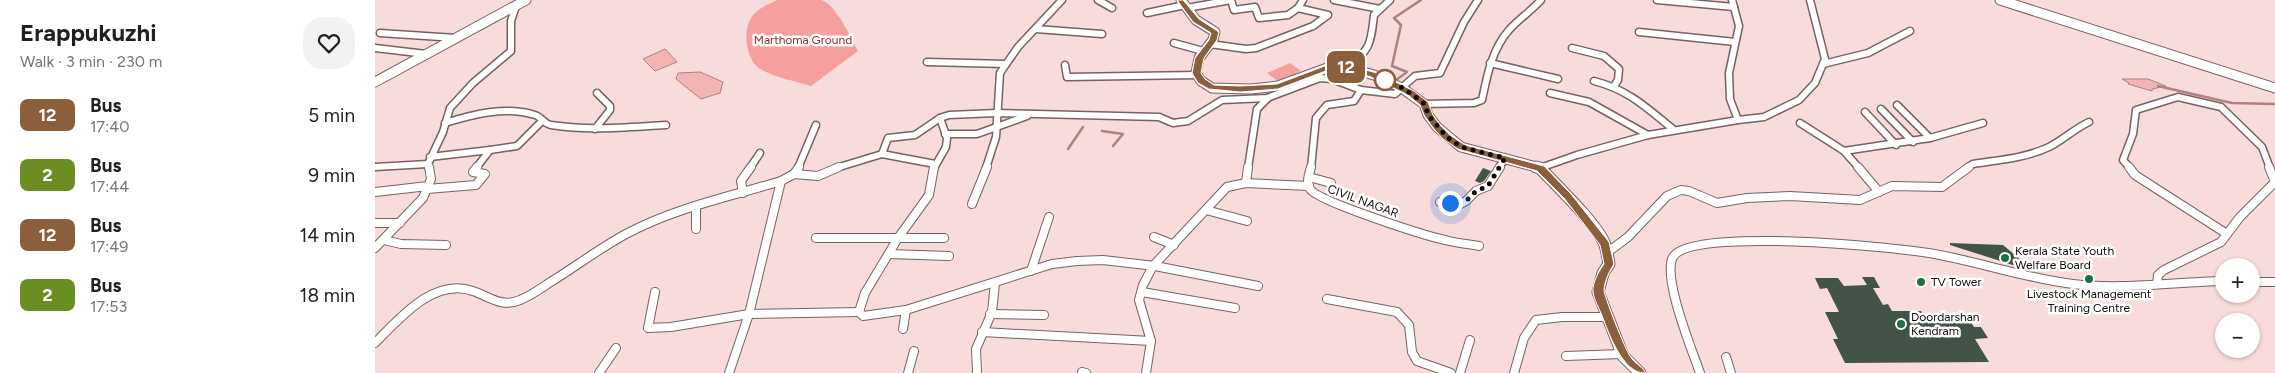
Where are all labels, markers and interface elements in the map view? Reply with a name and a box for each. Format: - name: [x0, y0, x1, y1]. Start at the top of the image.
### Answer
- button: heart: [303, 17, 355, 69]
- text: Erappukuzhi: [20, 18, 156, 47]
- park label: Marthoma Ground: [754, 33, 852, 47]
- line badge: 12: [1323, 51, 1369, 83]
- text: Walk · 3 min · 230 m: [20, 52, 162, 71]
- text: 12: [1337, 56, 1355, 78]
- unlabelled marker: [1374, 69, 1396, 91]
- text: Bus: [90, 94, 121, 117]
- text: 12: [38, 104, 57, 126]
- text: 5 min: [308, 104, 355, 127]
- text: 17:40: [90, 117, 129, 136]
- text: Bus: [90, 154, 121, 177]
- text: 2: [42, 164, 53, 186]
- text: 9 min: [308, 164, 355, 187]
- text: 17:44: [90, 177, 129, 196]
- street label: CIVIL NAGAR: [1326, 182, 1400, 220]
- your location: [1438, 191, 1463, 216]
- text: Bus: [90, 214, 121, 237]
- text: 12: [38, 224, 57, 246]
- text: 14 min: [299, 224, 355, 247]
- text: 17:49: [90, 237, 128, 256]
- place label: Kerala State Youth Welfare Board: [2015, 244, 2114, 272]
- marker: Kerala State Youth Welfare Board: [1999, 252, 2011, 264]
- map controls: [2215, 258, 2260, 358]
- button: +: [2215, 258, 2260, 303]
- marker: Livestock Management Training Centre: [2083, 273, 2095, 285]
- text: Bus: [90, 274, 121, 297]
- place label: TV Tower: [1931, 275, 1981, 289]
- marker: TV Tower: [1915, 276, 1927, 288]
- text: 2: [42, 284, 53, 306]
- text: 18 min: [300, 284, 355, 307]
- place label: Livestock Management Training Centre: [2027, 287, 2152, 315]
- text: 17:53: [90, 297, 127, 316]
- place label: Doordarshan Kendram: [1911, 310, 1980, 338]
- button: −: [2215, 313, 2260, 358]
- marker: Doordarshan Kendram: [1895, 318, 1907, 330]

